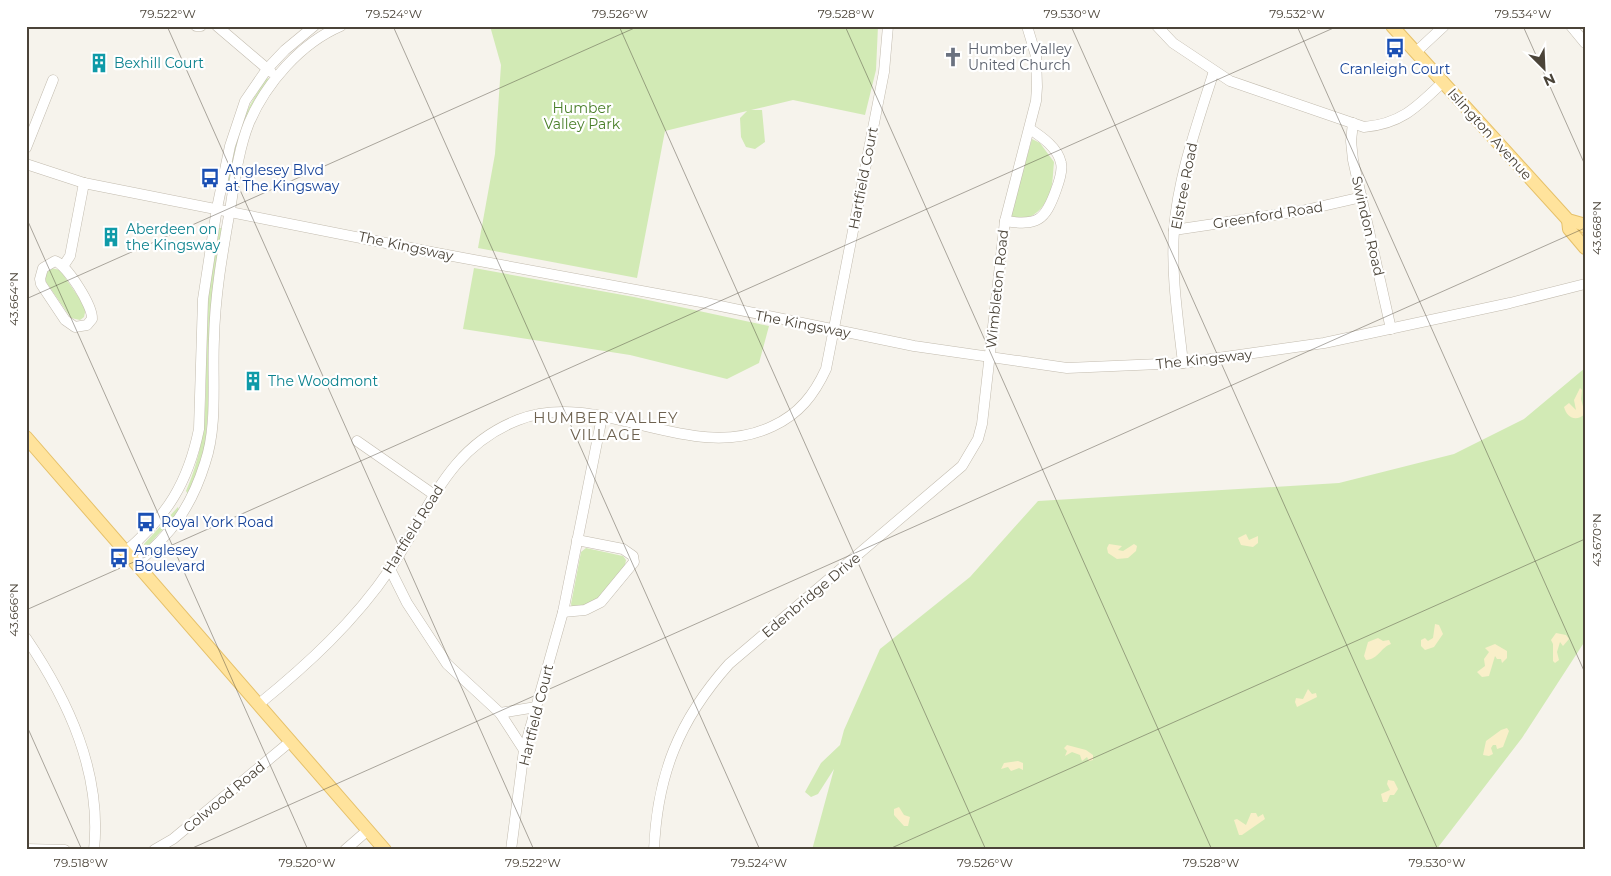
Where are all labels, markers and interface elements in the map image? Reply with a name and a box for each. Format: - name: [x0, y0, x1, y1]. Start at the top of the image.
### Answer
- text: 79.522°W: [140, 6, 196, 21]
- text: 79.524°W: [366, 6, 422, 21]
- text: 79.526°W: [592, 6, 648, 21]
- text: 79.528°W: [818, 6, 874, 21]
- text: 79.530°W: [1044, 6, 1100, 21]
- text: 79.532°W: [1269, 6, 1325, 21]
- text: 79.534°W: [1495, 6, 1551, 21]
- bus stop icon: Cranleigh Court: [1384, 37, 1406, 59]
- place label: Humber Valley United Church: [968, 40, 1072, 74]
- north arrow: [1518, 42, 1568, 92]
- church icon: Humber Valley United Church: [942, 46, 964, 68]
- building icon: Bexhill Court: [88, 52, 110, 74]
- place label: Bexhill Court: [114, 54, 204, 72]
- place label: Cranleigh Court: [1340, 60, 1451, 78]
- text: N: [1540, 69, 1558, 90]
- street label: Islington Avenue: [1444, 84, 1536, 184]
- park label: Humber Valley Park: [544, 99, 621, 133]
- street label: Hartfield Court: [844, 125, 882, 231]
- street label: Elstree Road: [1167, 141, 1201, 231]
- place label: Anglesey Blvd at The Kingsway: [225, 161, 340, 195]
- bus stop icon: Anglesey Blvd at The Kingsway: [199, 167, 221, 189]
- street label: Swindon Road: [1348, 174, 1388, 278]
- street label: Greenford Road: [1212, 197, 1324, 233]
- text: 43.668°N: [1589, 201, 1604, 255]
- place label: Aberdeen on the Kingsway: [126, 220, 221, 254]
- building icon: Aberdeen on the Kingsway: [100, 226, 122, 248]
- street label: The Kingsway: [357, 227, 456, 265]
- street label: Wimbleton Road: [982, 229, 1012, 349]
- text: 43.664°N: [6, 272, 21, 326]
- street label: The Kingsway: [754, 306, 853, 342]
- street label: The Kingsway: [1155, 345, 1253, 373]
- building icon: The Woodmont: [242, 370, 264, 392]
- place label: The Woodmont: [268, 372, 379, 390]
- district label: HUMBER VALLEY VILLAGE: [533, 408, 679, 444]
- street label: Hartfield Road: [378, 481, 448, 577]
- bus stop icon: Royal York Road: [135, 511, 157, 533]
- place label: Royal York Road: [161, 513, 274, 531]
- text: 43.670°N: [1589, 513, 1604, 567]
- place label: Anglesey Boulevard: [134, 541, 205, 575]
- bus stop icon: Anglesey Boulevard: [108, 547, 130, 569]
- street label: Edenbridge Drive: [758, 548, 864, 642]
- text: 43.666°N: [6, 583, 21, 637]
- street label: Hartfield Court: [515, 662, 557, 768]
- street label: Colwood Road: [179, 757, 269, 837]
- text: 79.518°W: [54, 855, 108, 870]
- text: 79.520°W: [279, 855, 335, 870]
- text: 79.522°W: [505, 855, 561, 870]
- text: 79.524°W: [731, 855, 787, 870]
- text: 79.526°W: [957, 855, 1013, 870]
- text: 79.528°W: [1183, 855, 1239, 870]
- text: 79.530°W: [1409, 855, 1465, 870]

